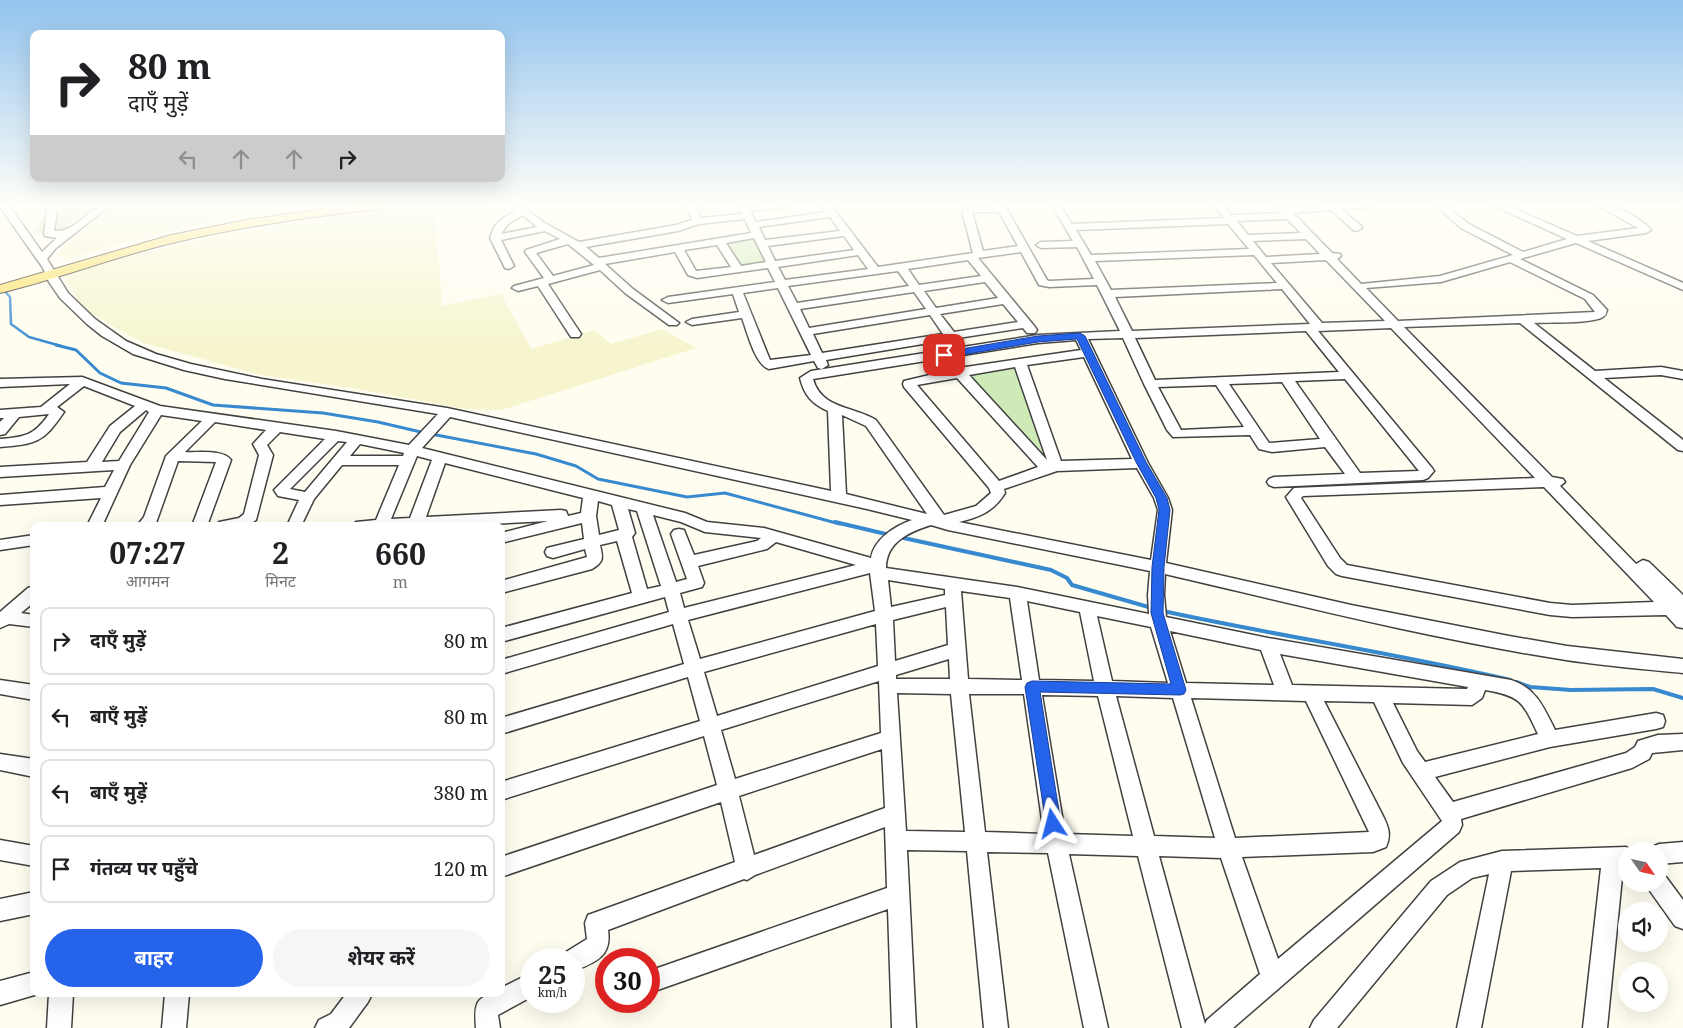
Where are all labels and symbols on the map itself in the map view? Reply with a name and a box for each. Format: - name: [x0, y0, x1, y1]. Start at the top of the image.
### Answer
- pin: [923, 334, 965, 376]
- position arrow: [1026, 797, 1078, 849]
- north arrow: [1618, 842, 1668, 892]
- speed limit sign: 30: [595, 948, 660, 1013]

